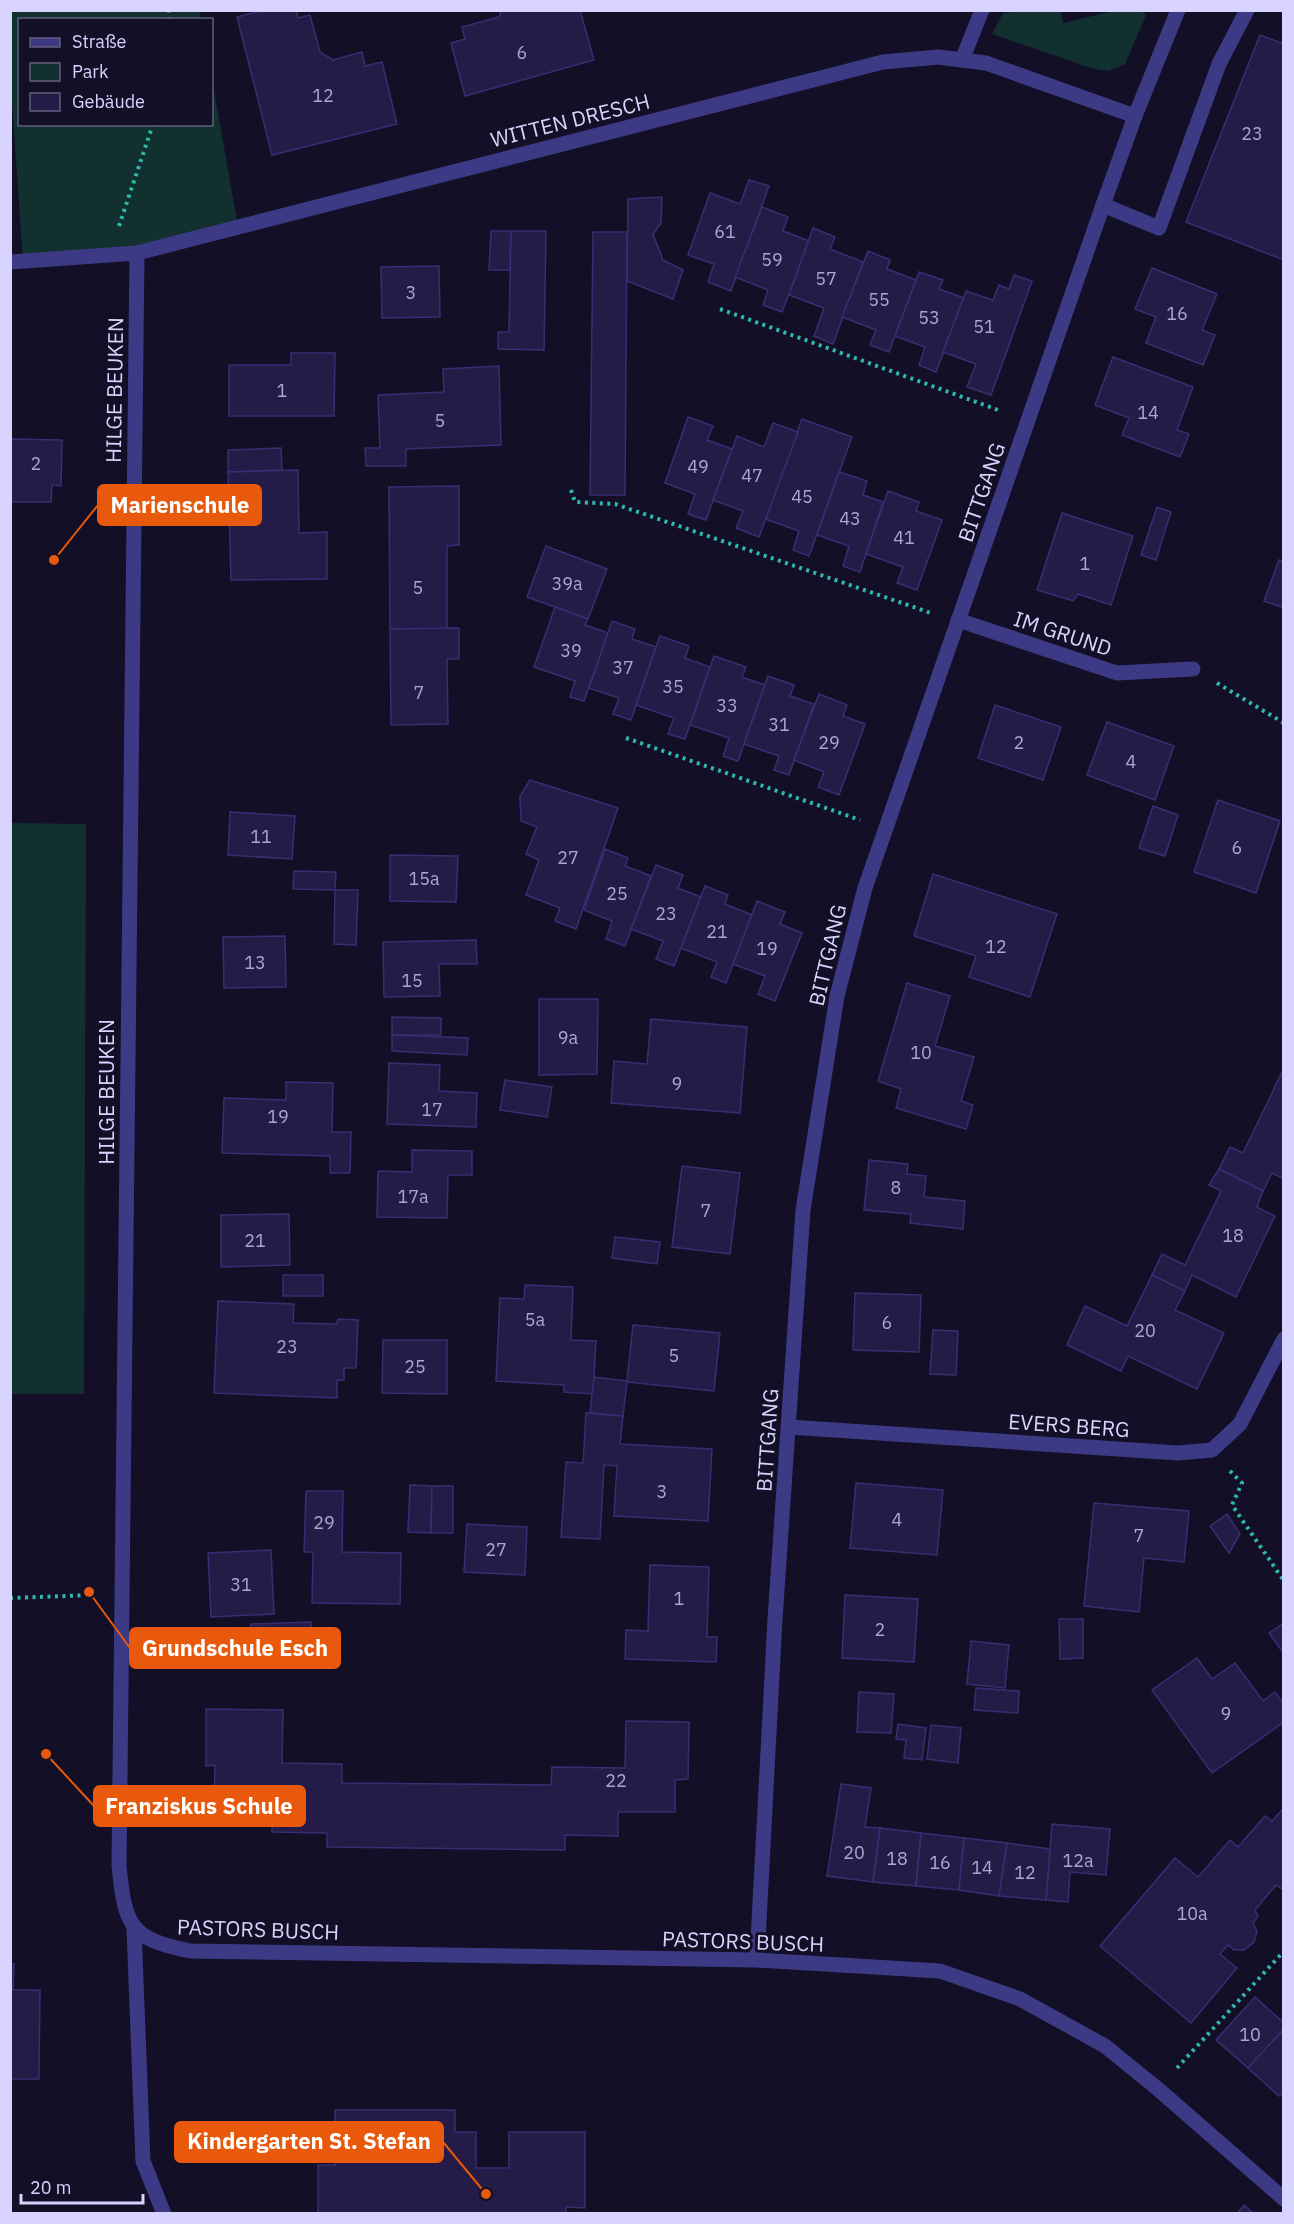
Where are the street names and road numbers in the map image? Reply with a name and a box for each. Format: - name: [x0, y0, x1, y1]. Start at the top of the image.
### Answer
- street label: WITTEN DRESCH: [487, 87, 653, 153]
- street label: HILGE BEUKEN: [99, 317, 129, 463]
- street label: BITTGANG: [951, 438, 1011, 546]
- street label: IM GRUND: [1010, 604, 1116, 662]
- street label: BITTGANG: [802, 901, 852, 1009]
- street label: HILGE BEUKEN: [92, 1019, 120, 1165]
- street label: BITTGANG: [749, 1387, 785, 1493]
- street label: EVERS BERG: [1007, 1407, 1131, 1443]
- street label: PASTORS BUSCH: [176, 1912, 340, 1946]
- street label: PASTORS BUSCH: [661, 1924, 825, 1958]

